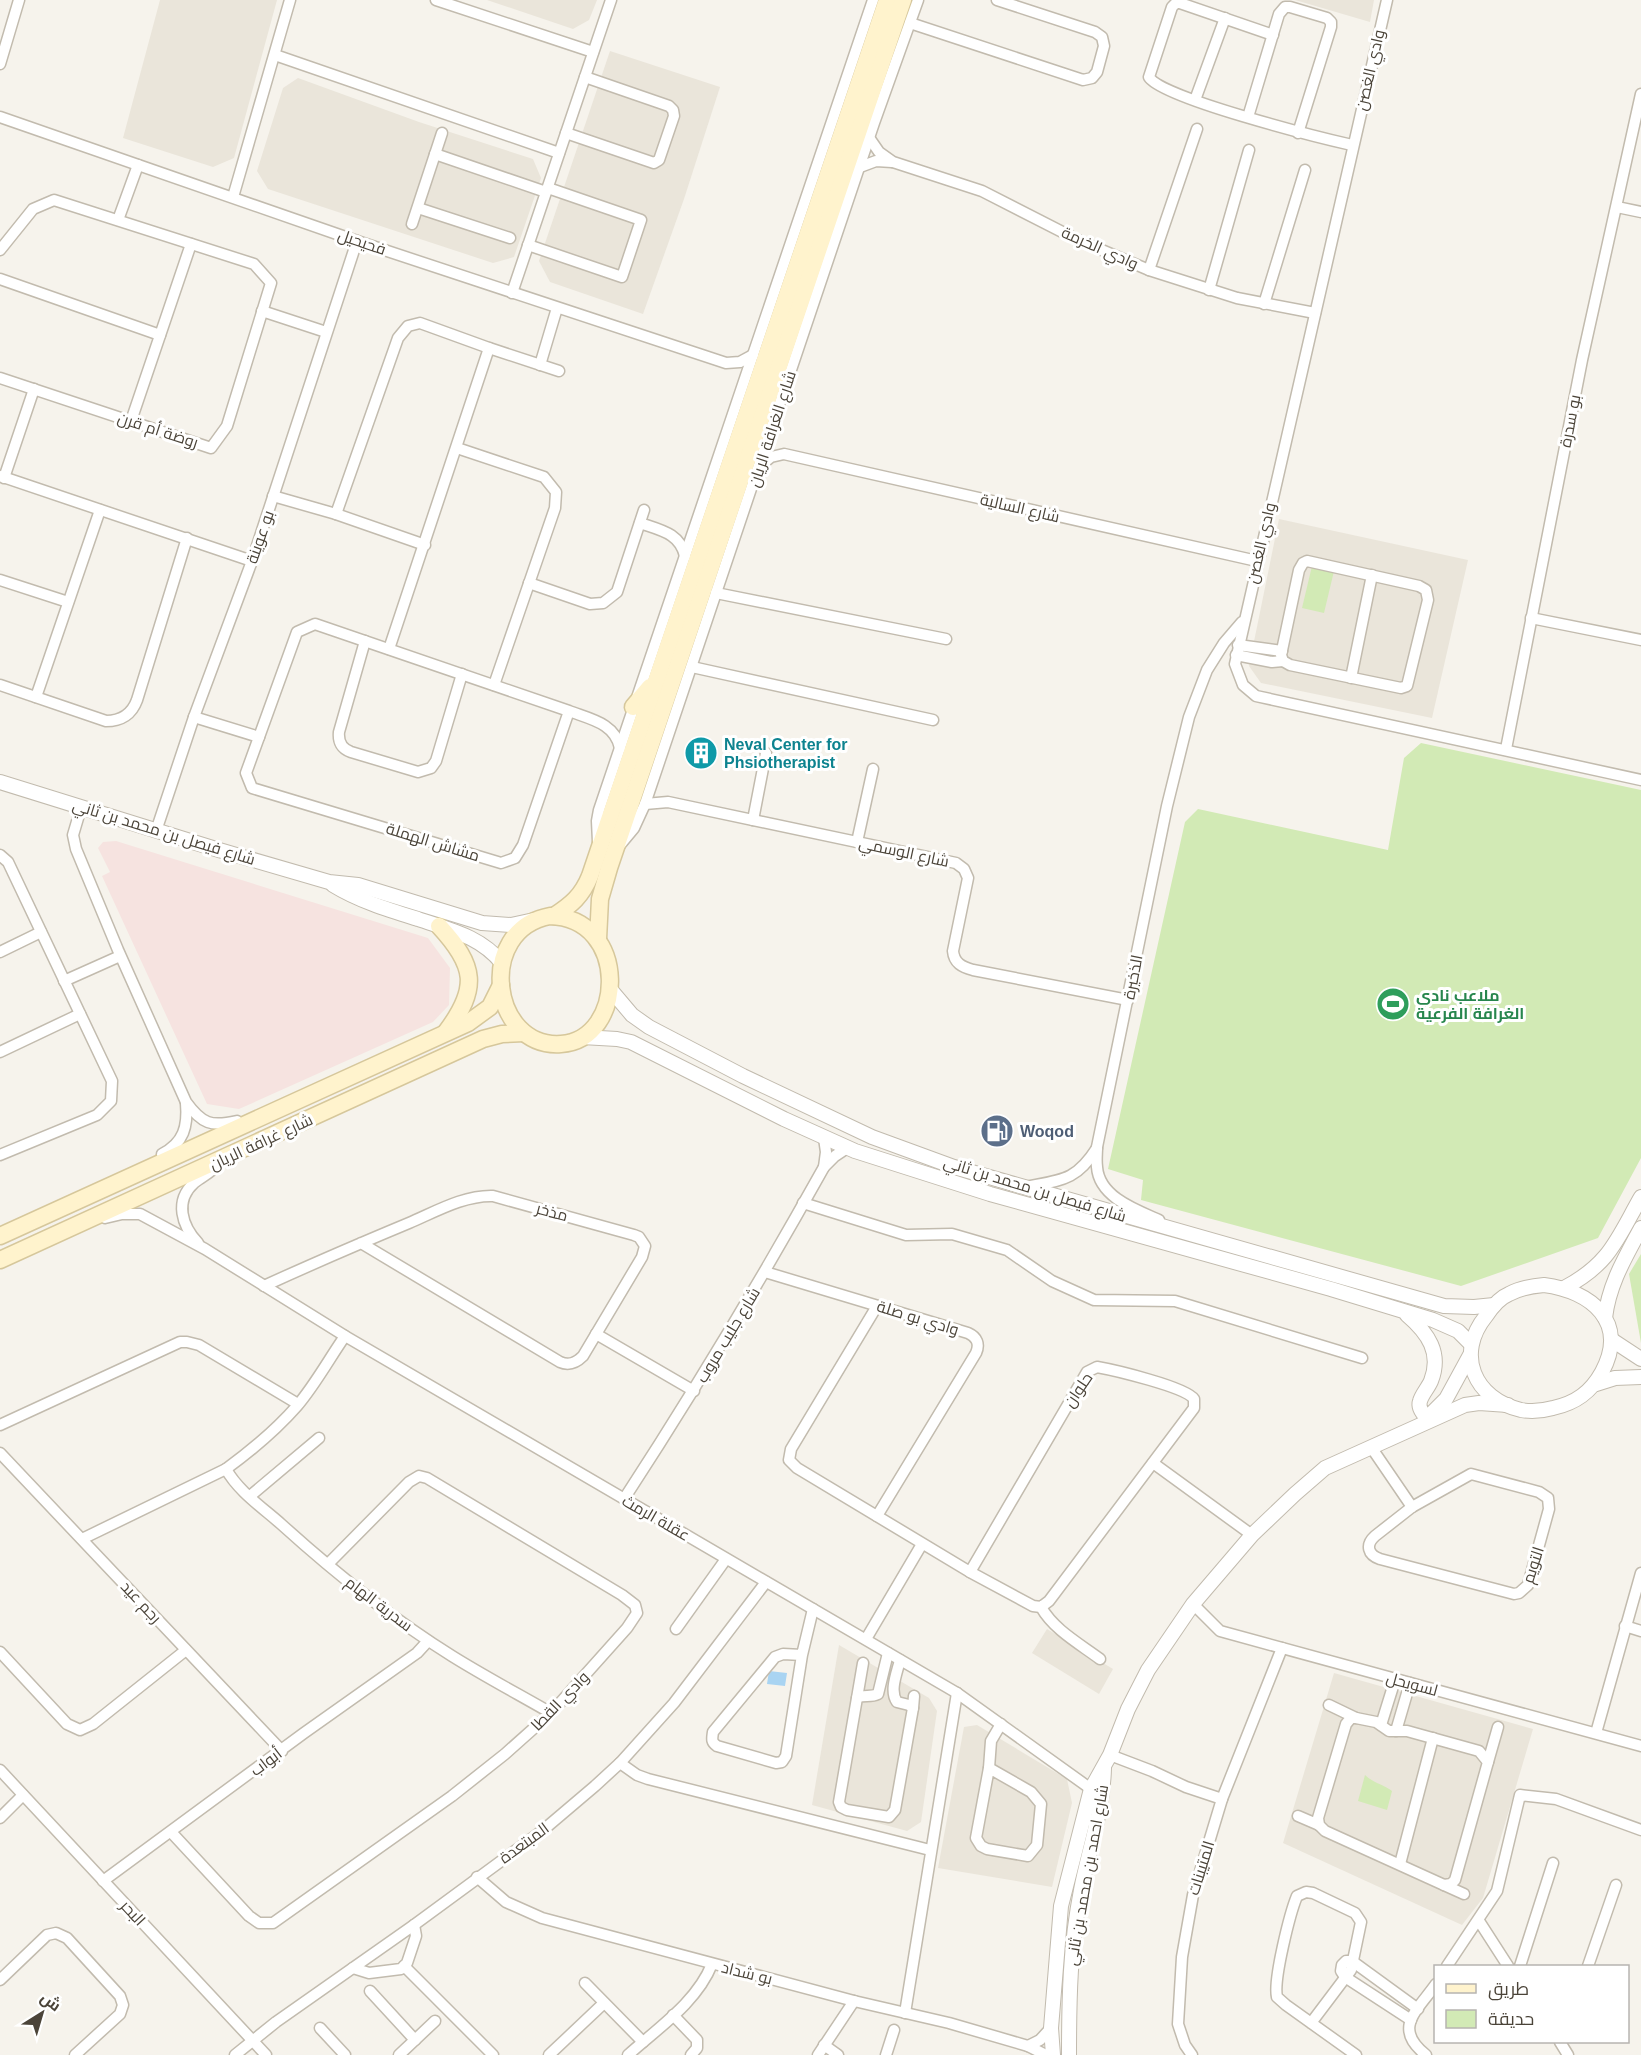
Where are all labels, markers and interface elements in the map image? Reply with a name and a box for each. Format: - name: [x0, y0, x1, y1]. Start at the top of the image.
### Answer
- street label: وادي الغصن: [1352, 28, 1392, 113]
- street label: وادي الخرمة: [1057, 224, 1141, 277]
- street label: فحيحيل: [335, 226, 388, 260]
- street label: شارع الغرافة الريان: [745, 369, 802, 490]
- street label: بو سدرة: [1557, 393, 1584, 449]
- street label: روضة أم قرن: [115, 408, 201, 454]
- street label: شارع السالية: [978, 491, 1061, 528]
- street label: وادي الغصن: [1243, 501, 1283, 586]
- street label: بو عوينة: [243, 508, 278, 566]
- building icon: Neval Center for Phsiotherapist: [683, 735, 719, 771]
- place label: Neval Center for Phsiotherapist: [724, 736, 848, 771]
- street label: شارع فيصل بن محمد بن ثاني: [69, 796, 257, 873]
- street label: مشاش الهملة: [384, 820, 482, 866]
- street label: شارع الوسمي: [856, 834, 951, 875]
- street label: الذخيرة: [1120, 953, 1147, 1001]
- sports icon: ملاعب نادي الغرافة الفرعية: [1375, 986, 1411, 1022]
- place label: ملاعب نادي الغرافة الفرعية: [1416, 987, 1524, 1023]
- street label: شارع غرافة الريان: [207, 1111, 317, 1176]
- fuel station icon: Woqod: [979, 1113, 1015, 1149]
- place label: Woqod: [1020, 1123, 1074, 1140]
- street label: شارع فيصل بن محمد بن ثاني: [940, 1153, 1128, 1230]
- street label: مذخر: [533, 1199, 570, 1225]
- street label: شارع جليب مروب: [693, 1284, 766, 1387]
- street label: وادي بو صلة: [874, 1297, 961, 1343]
- street label: حلوان: [1060, 1369, 1097, 1412]
- street label: عقلة الرمث: [619, 1492, 693, 1545]
- street label: التويم: [1519, 1545, 1550, 1586]
- street label: سدرية الهام: [340, 1573, 416, 1637]
- street label: رجم عيد: [115, 1578, 165, 1628]
- street label: وادي القطا: [528, 1668, 596, 1737]
- street label: لسويحل: [1384, 1669, 1440, 1701]
- street label: أبواب: [246, 1744, 286, 1780]
- street label: شارع احمد بن محمد بن ثاني: [1063, 1783, 1116, 1968]
- street label: المبتعدة: [496, 1819, 553, 1867]
- street label: المتيبنات: [1185, 1839, 1218, 1897]
- street label: البحر: [116, 1896, 149, 1930]
- street label: بو شداد: [720, 1958, 774, 1988]
- legend: [1434, 1965, 1629, 2043]
- text: طريق: [1488, 1979, 1529, 2001]
- north arrow: [12, 1983, 72, 2043]
- text: ش: [37, 1988, 64, 2015]
- text: حديقة: [1488, 2009, 1534, 2029]

